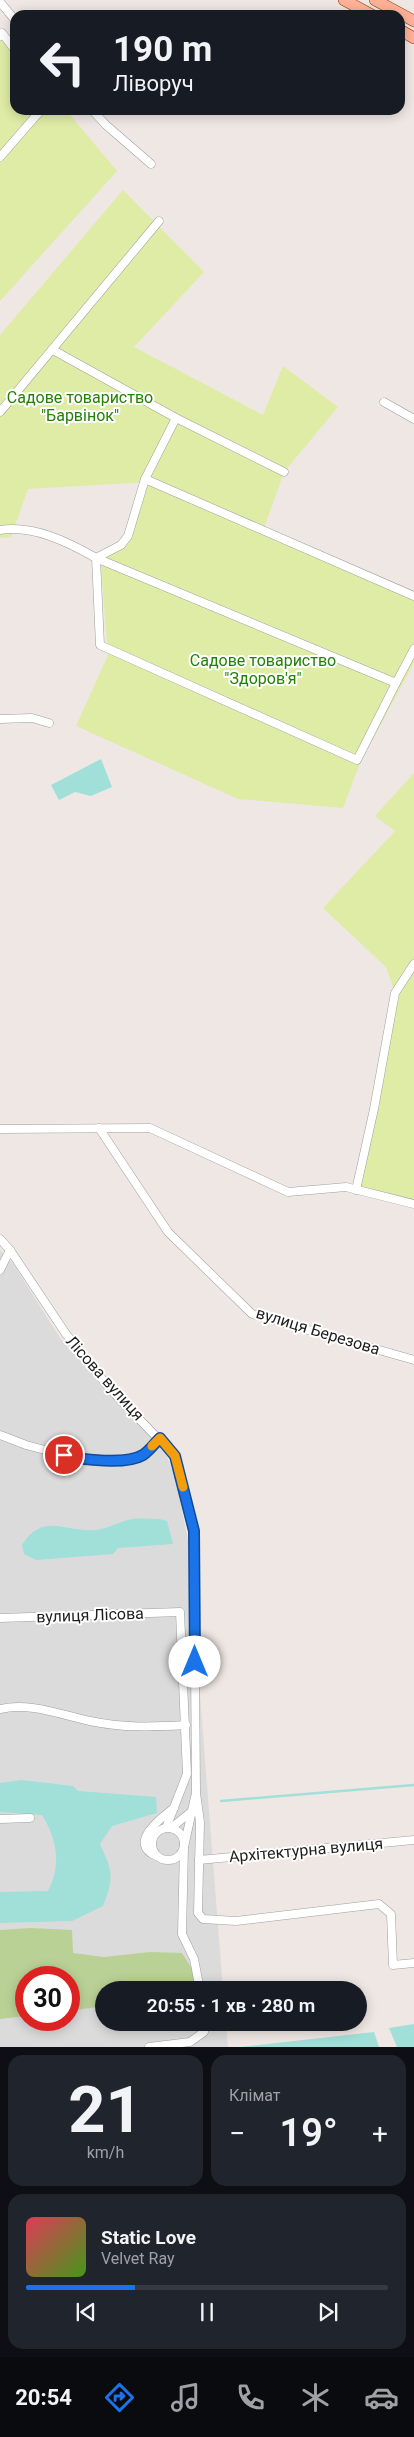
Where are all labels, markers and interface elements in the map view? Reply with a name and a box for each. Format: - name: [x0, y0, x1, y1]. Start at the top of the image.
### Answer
- text: 190 m: [113, 29, 212, 70]
- icon: left: [30, 30, 95, 95]
- text: Ліворуч: [113, 71, 194, 96]
- park label: Садове товариство "Барвінок": [7, 388, 153, 425]
- park label: Садове товариство "Здоров'я": [190, 651, 336, 688]
- street label: вулиця Березова: [254, 1303, 382, 1359]
- street label: Лісова вулиця: [62, 1332, 148, 1424]
- pin: [43, 1434, 85, 1476]
- icon: arrive: [50, 1441, 78, 1469]
- street label: вулиця Лісова: [36, 1604, 144, 1626]
- position arrow: [168, 1635, 220, 1687]
- street label: Архітектурна вулиця: [228, 1834, 384, 1866]
- speed limit sign: 30: [15, 1966, 80, 2031]
- text: 20:55 · 1 хв · 280 m: [147, 1994, 315, 2017]
- text: 21: [68, 2072, 143, 2148]
- text: Клімат: [229, 2086, 281, 2105]
- text: 19°: [280, 2111, 338, 2155]
- text: −: [229, 2117, 245, 2150]
- text: +: [372, 2117, 388, 2150]
- text: km/h: [87, 2143, 124, 2162]
- text: Static Love: [101, 2226, 196, 2249]
- text: Velvet Ray: [101, 2249, 175, 2268]
- icon: previous: [72, 2298, 100, 2326]
- icon: pause: [193, 2298, 221, 2326]
- icon: next: [314, 2298, 342, 2326]
- icon: directions: [102, 2380, 137, 2415]
- icon: music: [168, 2380, 203, 2415]
- icon: phone: [233, 2380, 268, 2415]
- icon: climate: [298, 2380, 333, 2415]
- icon: car: [364, 2380, 399, 2415]
- text: 20:54: [15, 2385, 72, 2410]

